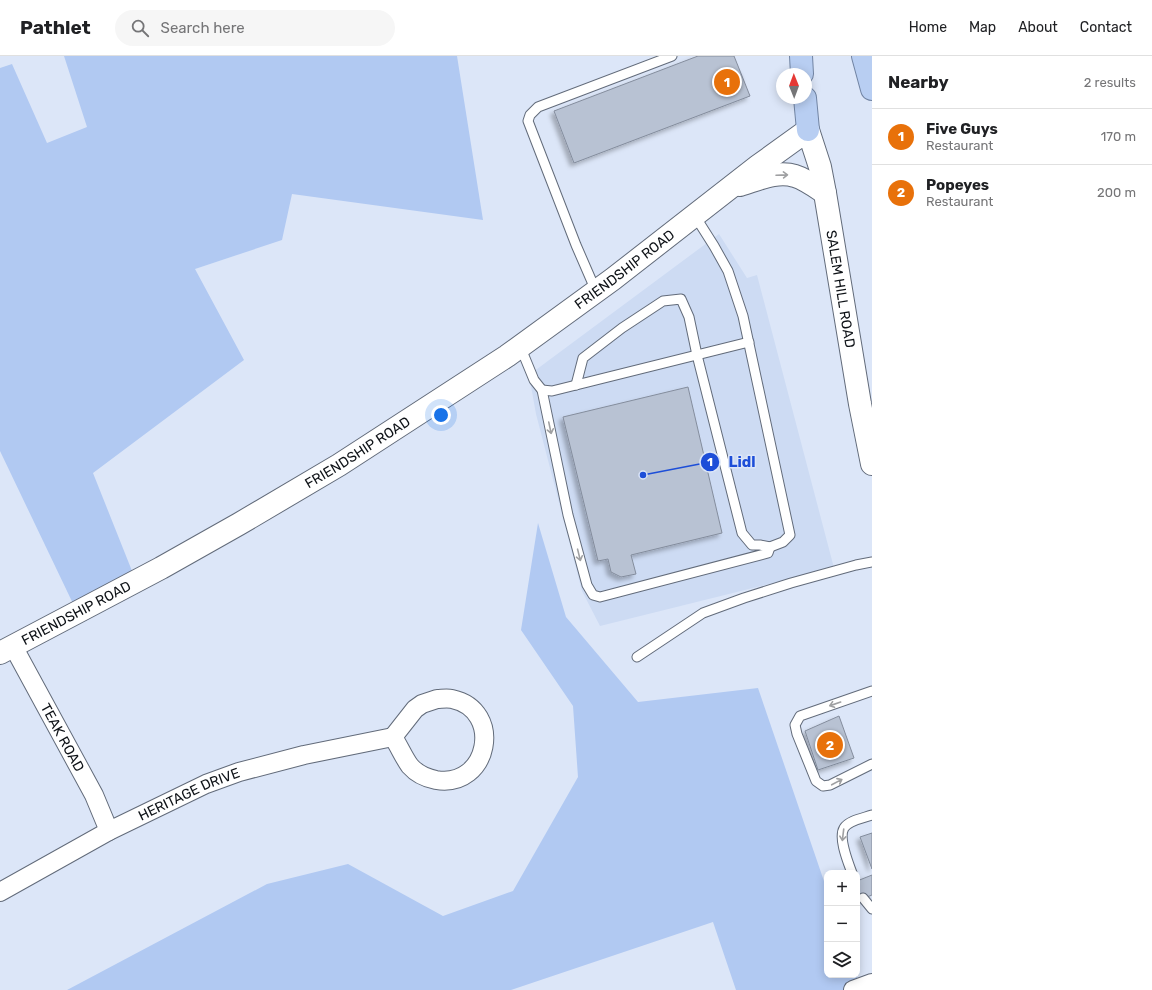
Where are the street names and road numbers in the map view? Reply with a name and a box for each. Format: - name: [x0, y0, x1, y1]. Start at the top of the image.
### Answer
- street label: FRIENDSHIP ROAD: [571, 226, 678, 313]
- street label: SALEM HILL ROAD: [823, 229, 859, 349]
- street label: FRIENDSHIP ROAD: [302, 413, 413, 492]
- street label: FRIENDSHIP ROAD: [18, 577, 134, 649]
- street label: TEAK ROAD: [37, 700, 88, 774]
- street label: HERITAGE DRIVE: [135, 764, 242, 824]

